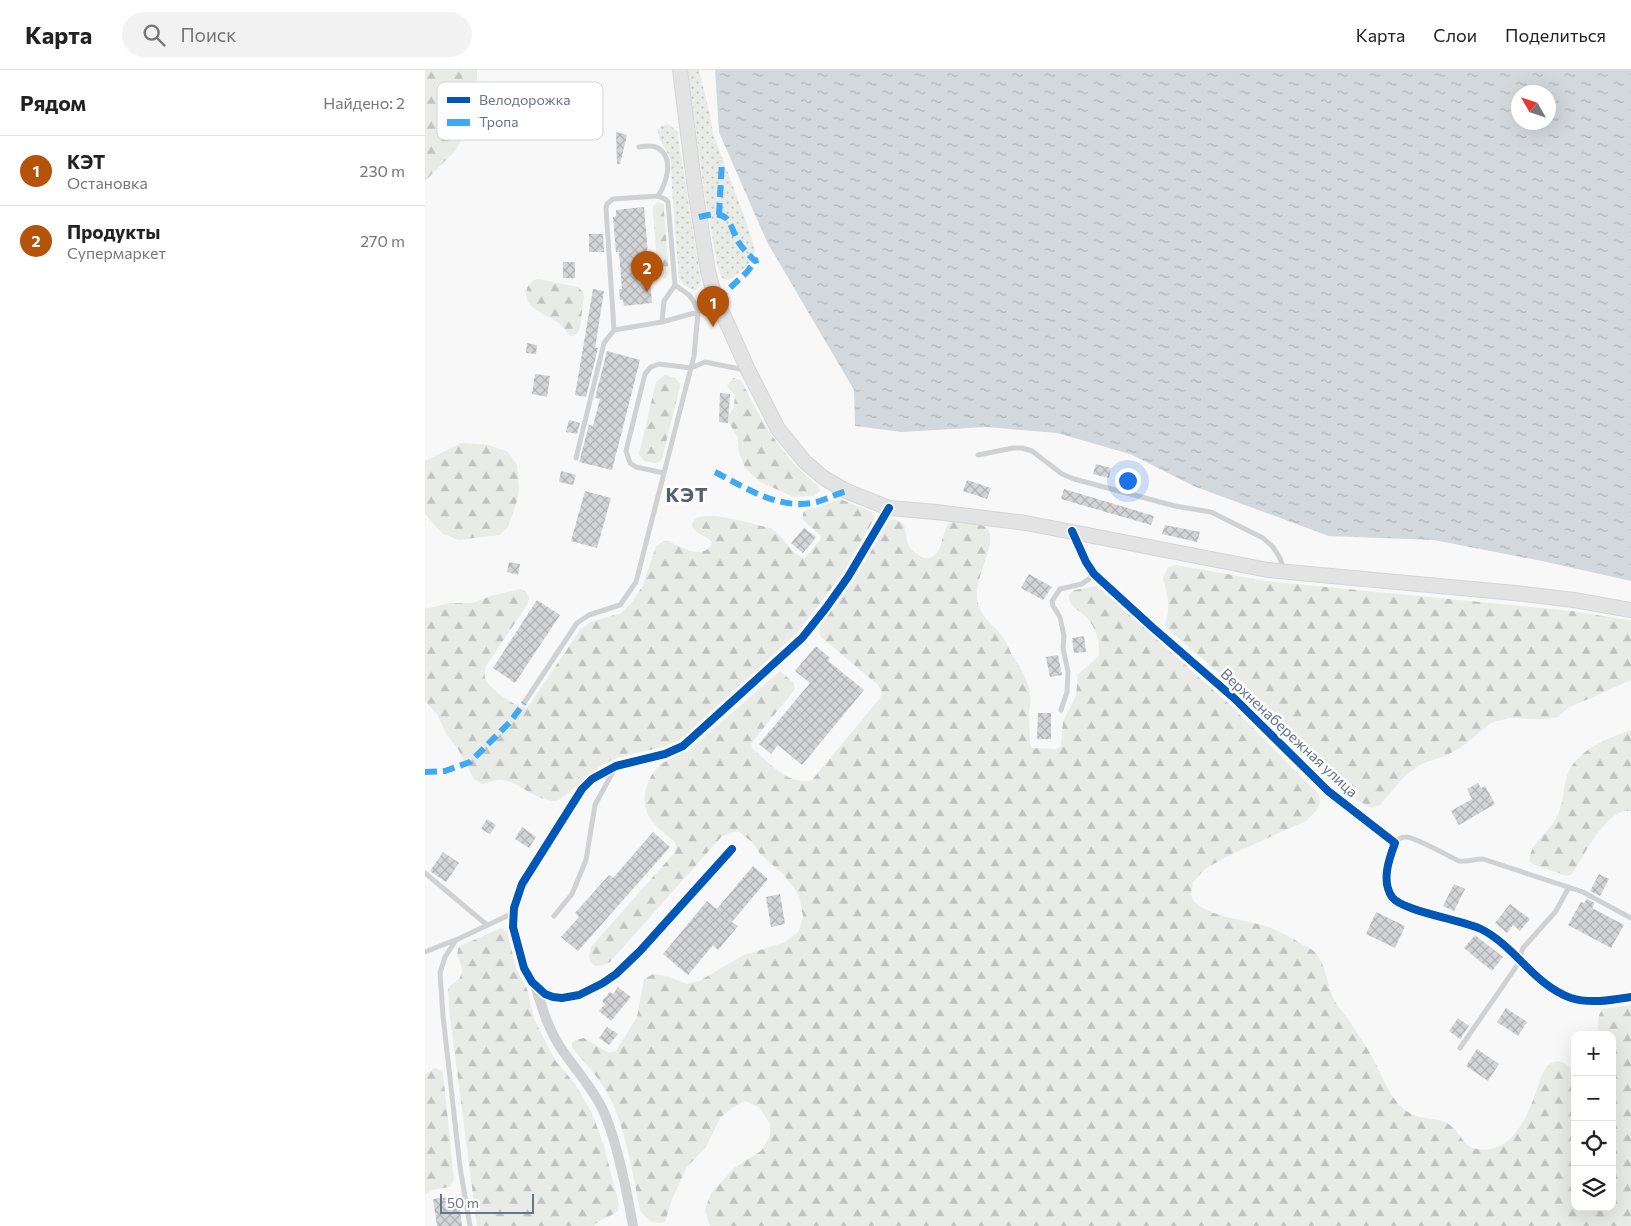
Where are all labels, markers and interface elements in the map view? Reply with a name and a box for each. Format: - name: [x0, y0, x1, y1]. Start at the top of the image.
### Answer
- search box: [122, 12, 472, 57]
- text: Карта: [25, 20, 92, 49]
- icon: search: [140, 21, 168, 49]
- text: Поиск: [180, 23, 236, 46]
- text: Карта: [1356, 24, 1405, 46]
- text: Слои: [1433, 24, 1477, 46]
- text: Поделиться: [1505, 24, 1606, 46]
- legend: [437, 82, 603, 140]
- north arrow: [1511, 85, 1556, 130]
- text: Рядом: [20, 90, 86, 115]
- text: Велодорожка: [479, 91, 570, 108]
- text: Найдено: 2: [323, 93, 405, 112]
- text: Тропа: [479, 113, 519, 130]
- text: КЭТ: [67, 150, 105, 173]
- text: 1: [32, 161, 40, 180]
- text: 230 m: [360, 161, 405, 180]
- text: Остановка: [67, 173, 148, 192]
- text: Продукты: [67, 220, 160, 243]
- text: 2: [31, 231, 41, 250]
- text: 270 m: [360, 231, 405, 250]
- text: Супермаркет: [67, 243, 166, 262]
- pin: 2: [631, 251, 663, 292]
- pin: 1: [697, 286, 729, 327]
- your location: [1115, 468, 1141, 494]
- district label: КЭТ: [665, 482, 709, 506]
- street label: Верхненабережная улица: [1218, 664, 1362, 800]
- map controls: [1571, 1031, 1616, 1211]
- button: +: [1571, 1031, 1616, 1076]
- button: −: [1571, 1076, 1616, 1121]
- button: locate: [1571, 1121, 1616, 1166]
- button: layers: [1571, 1166, 1616, 1211]
- scale bar: [440, 1191, 534, 1214]
- text: 50 m: [447, 1194, 479, 1211]

